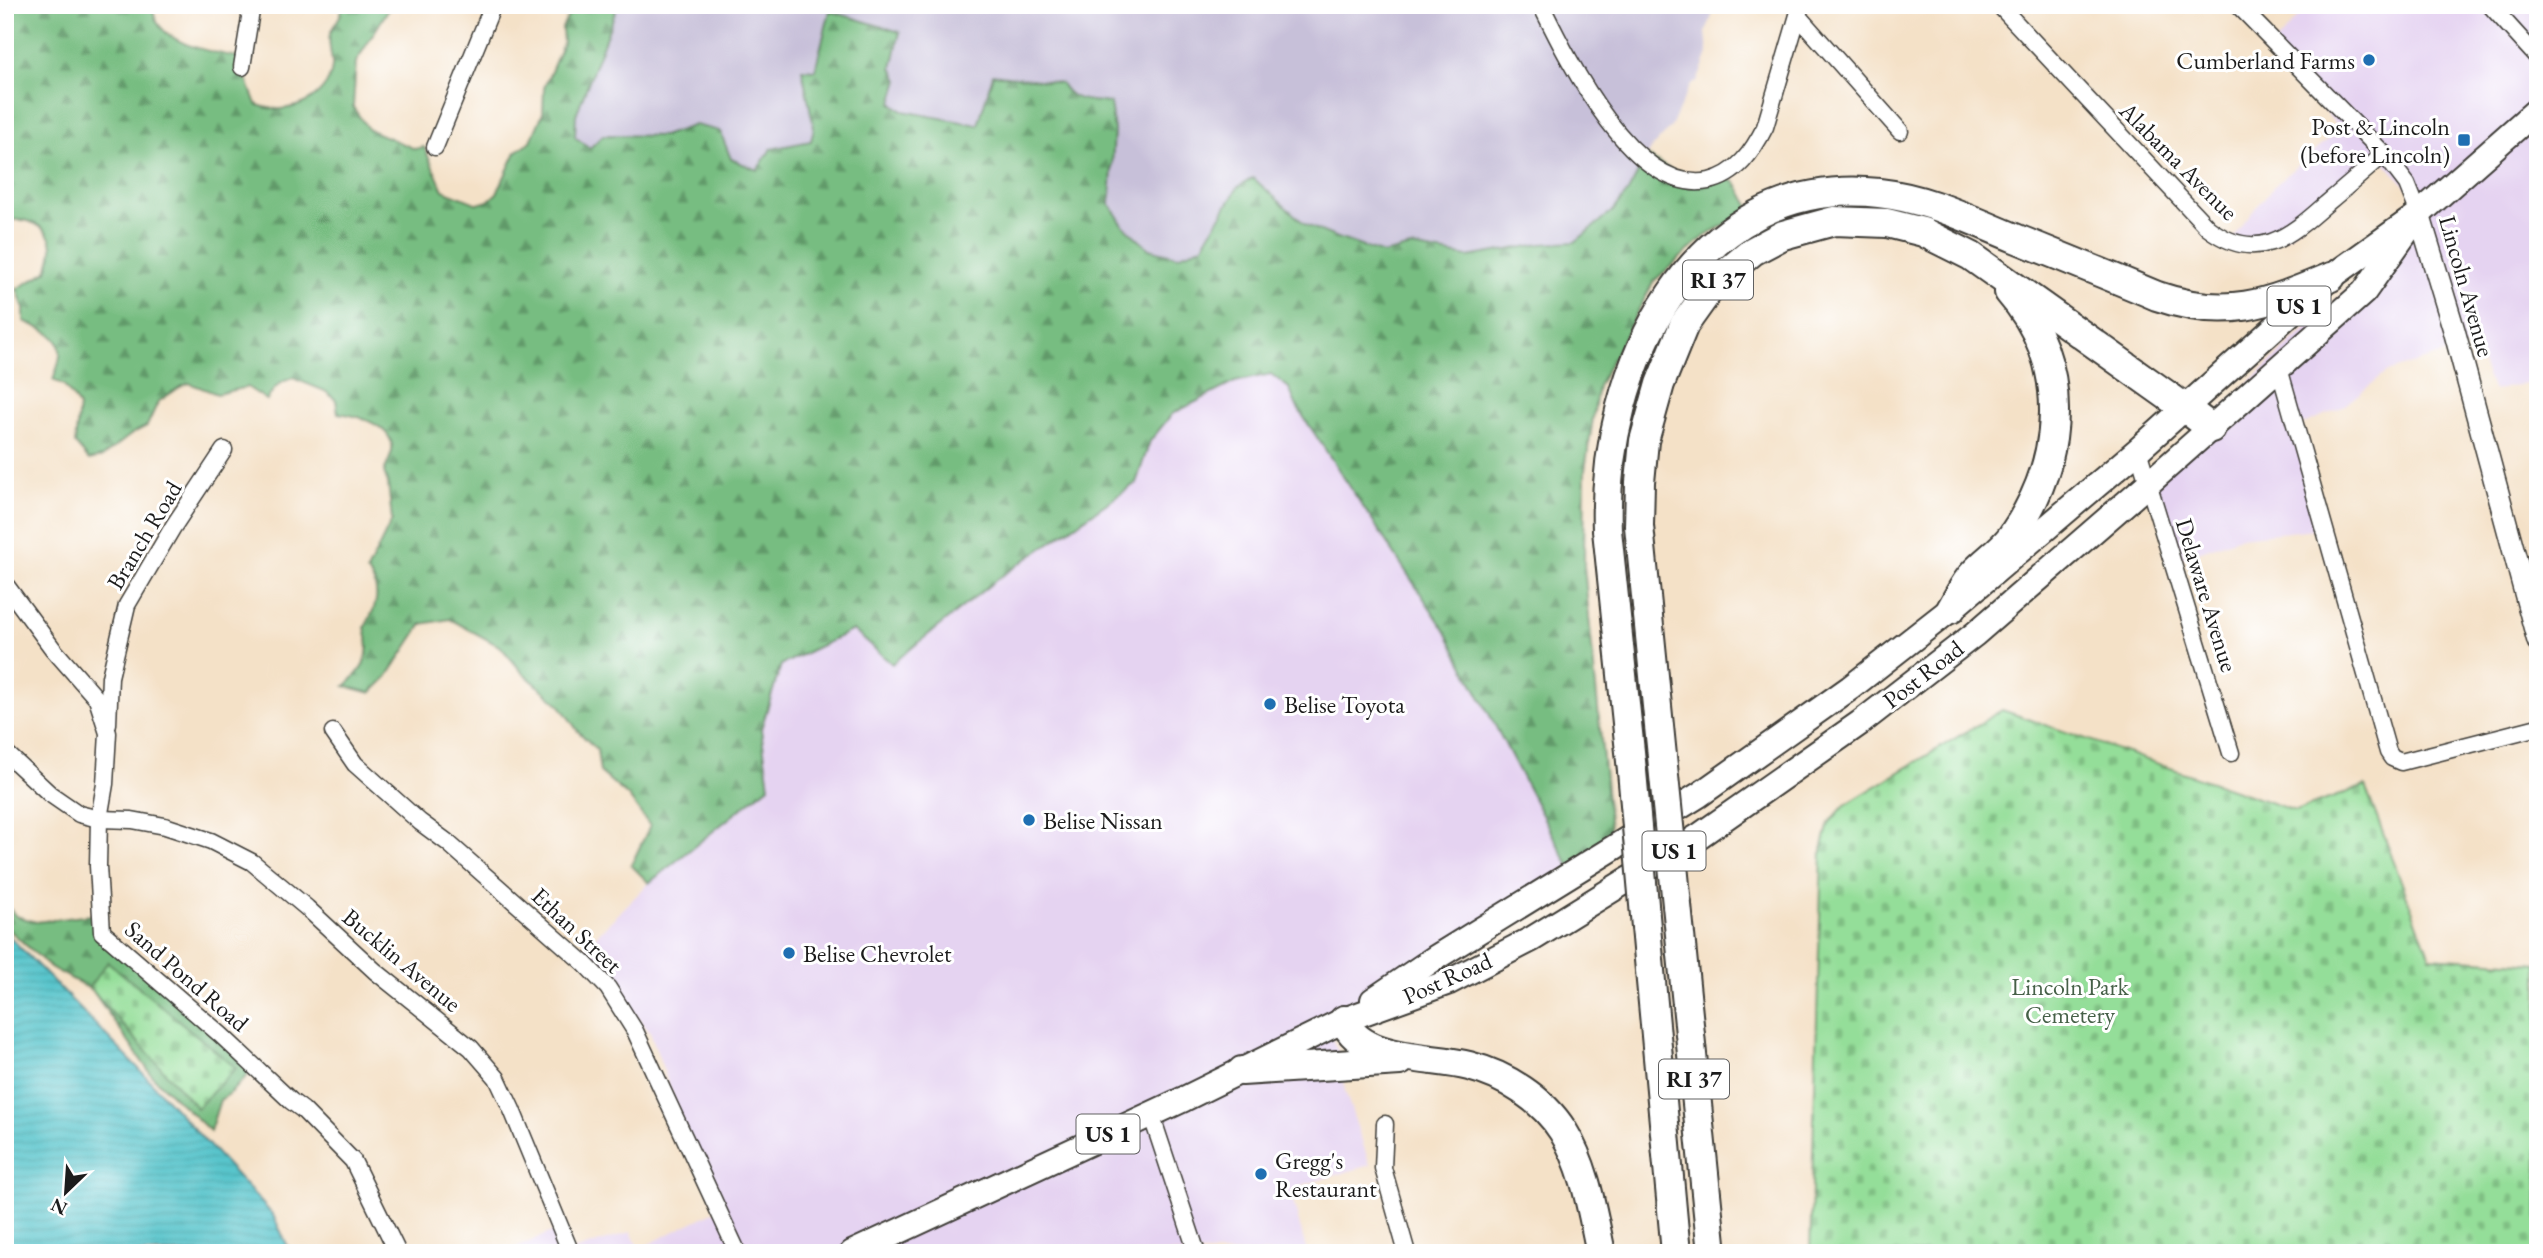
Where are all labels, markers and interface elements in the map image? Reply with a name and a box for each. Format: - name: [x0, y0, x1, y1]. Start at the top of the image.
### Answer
- place label: Cumberland Farms: [2176, 45, 2355, 76]
- marker: Cumberland Farms: [2361, 52, 2377, 68]
- street label: Alabama Avenue: [2112, 94, 2245, 227]
- place label: Post & Lincoln (before Lincoln): [2300, 111, 2450, 170]
- marker: Post & Lincoln (before Lincoln): [2456, 132, 2472, 148]
- street label: Lincoln Avenue: [2432, 212, 2502, 360]
- road number: RI 37: [1683, 260, 1753, 300]
- road number: US 1: [2268, 286, 2330, 326]
- street label: Branch Road: [99, 474, 189, 595]
- street label: Delaware Avenue: [2169, 514, 2245, 676]
- street label: Post Road: [1876, 632, 1970, 715]
- place label: Belise Toyota: [1284, 689, 1405, 720]
- marker: Belise Toyota: [1262, 696, 1278, 712]
- place label: Belise Nissan: [1043, 805, 1163, 836]
- marker: Belise Nissan: [1021, 812, 1037, 828]
- road number: US 1: [1642, 832, 1706, 870]
- street label: Ethan Street: [525, 880, 629, 980]
- street label: Bucklin Avenue: [336, 901, 468, 1019]
- street label: Sand Pond Road: [119, 914, 256, 1039]
- place label: Belise Chevrolet: [803, 938, 952, 969]
- street label: Post Road: [1398, 944, 1497, 1011]
- marker: Belise Chevrolet: [781, 945, 797, 961]
- park label: Lincoln Park Cemetery: [2011, 971, 2129, 1030]
- road number: RI 37: [1659, 1060, 1729, 1098]
- road number: US 1: [1076, 1114, 1140, 1154]
- place label: Gregg's Restaurant: [1275, 1145, 1377, 1204]
- north arrow: [32, 1156, 102, 1226]
- marker: Gregg's Restaurant: [1253, 1166, 1269, 1182]
- text: N: [46, 1192, 71, 1222]

